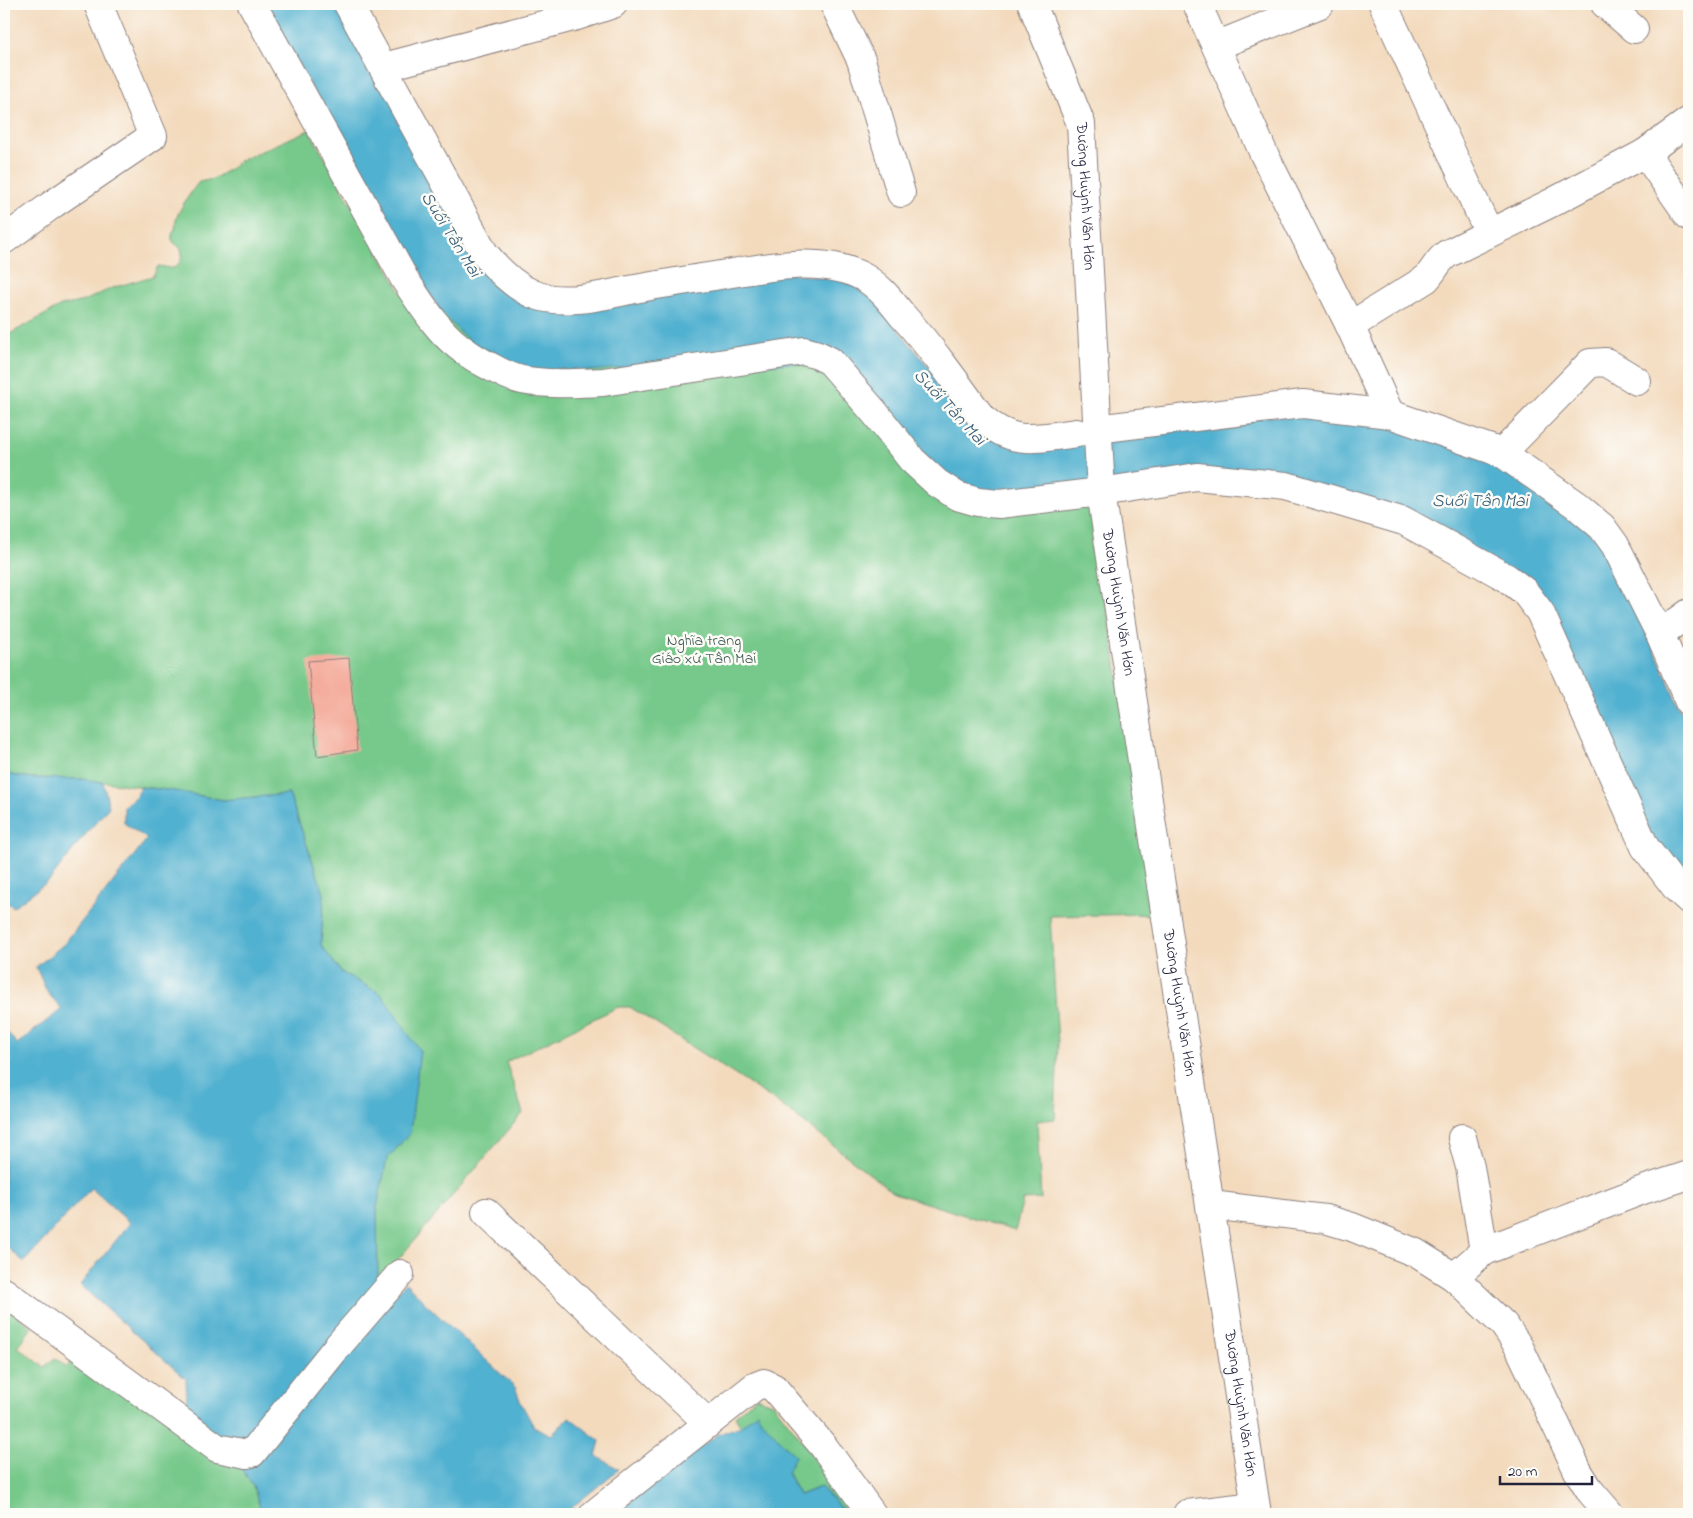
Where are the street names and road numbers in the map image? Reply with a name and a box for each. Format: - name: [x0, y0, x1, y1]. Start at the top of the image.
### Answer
- street label: Đường Huỳnh Văn Hớn: [1069, 121, 1101, 271]
- street label: Đường Huỳnh Văn Hớn: [1095, 527, 1141, 678]
- street label: Đường Huỳnh Văn Hớn: [1156, 927, 1202, 1078]
- street label: Đường Huỳnh Văn Hớn: [1217, 1327, 1263, 1478]

